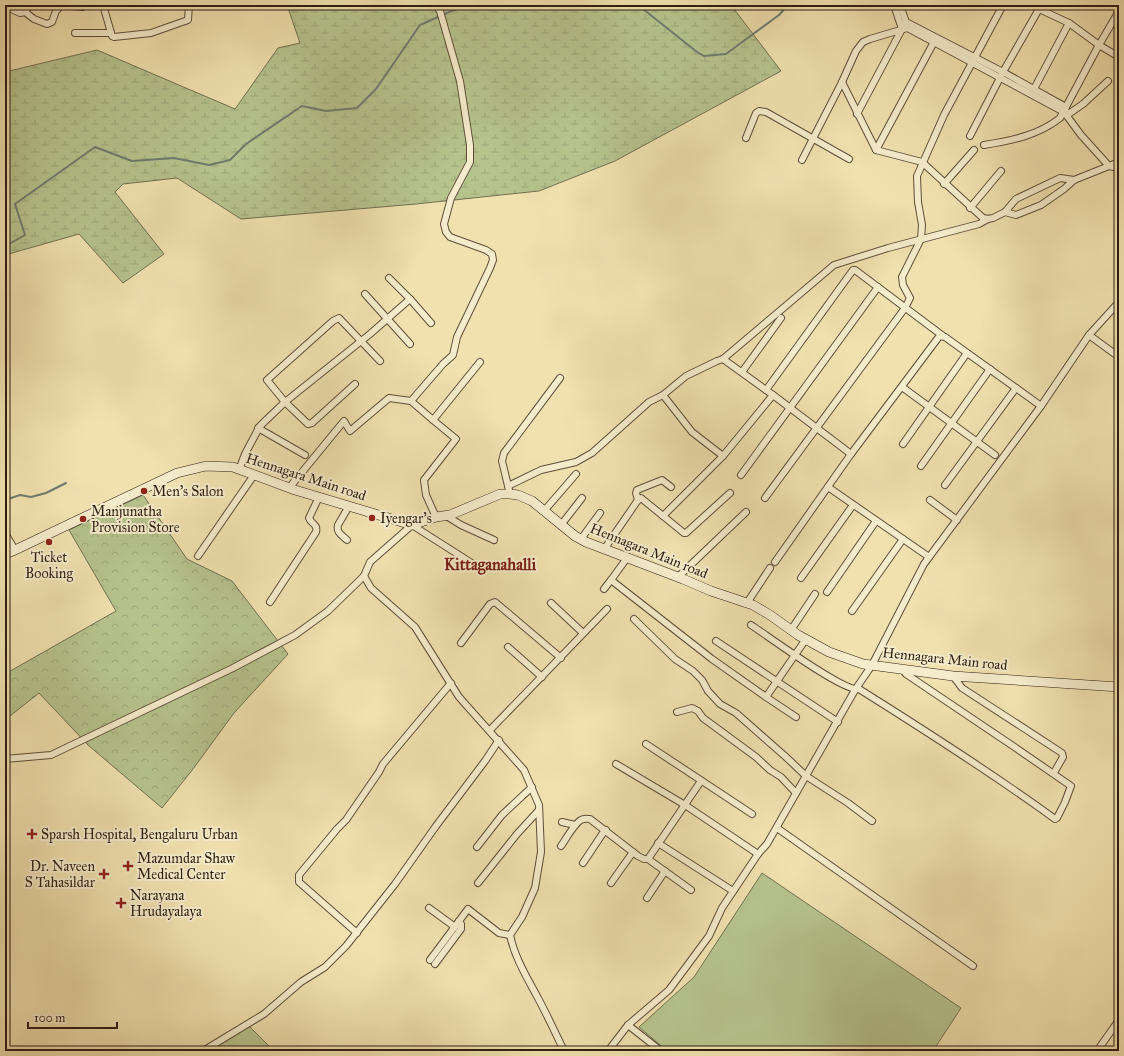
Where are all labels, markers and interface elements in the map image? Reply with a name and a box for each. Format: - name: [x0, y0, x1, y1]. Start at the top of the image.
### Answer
- street label: Hennagara Main road: [244, 450, 368, 504]
- place label: Men's Salon: [152, 483, 224, 500]
- marker: Men's Salon: [139, 486, 149, 496]
- place label: Manjunatha Provision Store: [91, 503, 180, 536]
- place label: Iyengar's: [380, 510, 432, 527]
- marker: Iyengar's: [367, 513, 377, 523]
- marker: Manjunatha Provision Store: [78, 514, 88, 524]
- street label: Hennagara Main road: [588, 520, 710, 582]
- marker: Ticket Booking: [44, 537, 54, 547]
- place label: Ticket Booking: [25, 549, 73, 582]
- district label: Kittaganahalli: [444, 555, 537, 575]
- street label: Hennagara Main road: [882, 644, 1008, 674]
- place label: Sparsh Hospital, Bengaluru Urban: [41, 826, 238, 843]
- marker: Sparsh Hospital, Bengaluru Urban: [26, 828, 38, 840]
- place label: Mazumdar Shaw Medical Center: [137, 850, 236, 883]
- place label: Dr. Naveen S Tahasildar: [25, 858, 96, 891]
- marker: Mazumdar Shaw Medical Center: [122, 860, 134, 872]
- marker: Dr. Naveen S Tahasildar: [98, 868, 110, 880]
- place label: Narayana Hrudayalaya: [130, 887, 202, 920]
- marker: Narayana Hrudayalaya: [115, 897, 127, 909]
- scale bar: [28, 1004, 117, 1030]
- text: 100 m: [34, 1011, 65, 1025]

